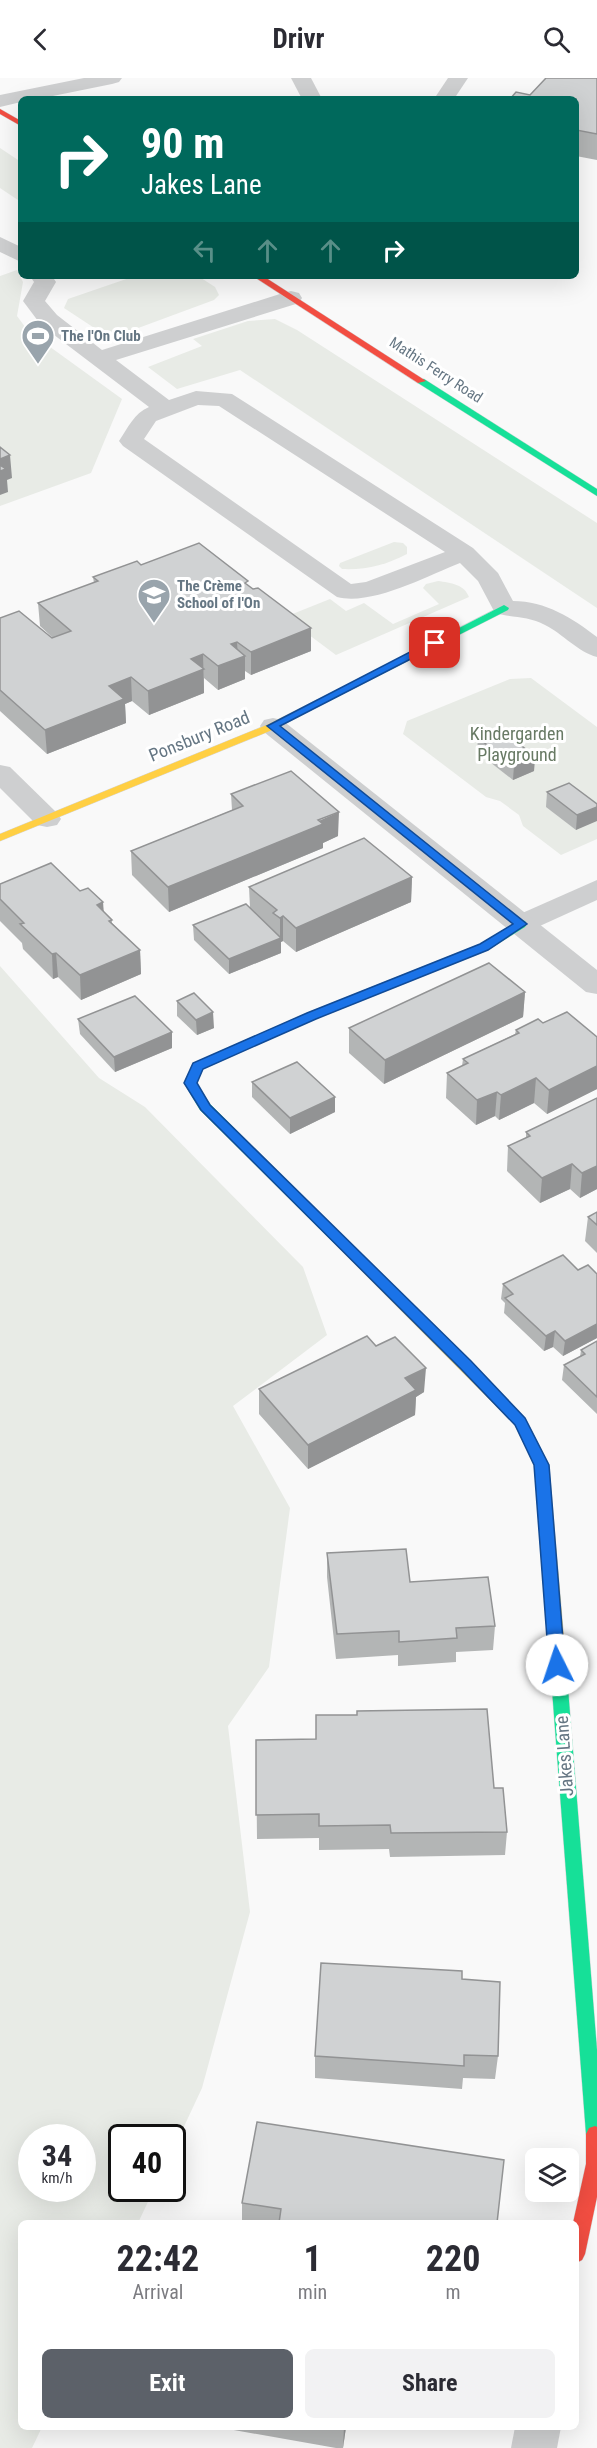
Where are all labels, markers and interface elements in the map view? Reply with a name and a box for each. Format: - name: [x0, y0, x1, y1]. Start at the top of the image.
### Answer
- icon: back: [24, 23, 57, 56]
- text: Drivr: [272, 23, 325, 55]
- icon: search: [540, 23, 573, 56]
- text: 90 m: [141, 119, 224, 168]
- icon: right: [42, 120, 120, 198]
- text: Jakes Lane: [141, 169, 262, 201]
- icon: left: [188, 234, 221, 267]
- icon: ahead: [251, 234, 284, 267]
- icon: ahead: [314, 234, 347, 267]
- icon: right: [377, 234, 410, 267]
- sports icon: The I'On Club: [20, 318, 56, 365]
- place label: The I'On Club: [61, 327, 141, 345]
- street label: Mathis Ferry Road: [386, 333, 486, 407]
- school or university icon: The Crème School of I'On: [136, 577, 172, 624]
- place label: The Crème School of I'On: [177, 577, 260, 612]
- pin: [409, 617, 460, 668]
- icon: arrive: [418, 626, 451, 659]
- street label: Ponsbury Road: [146, 706, 252, 766]
- park label: Kindergarden Playground: [470, 723, 564, 765]
- position arrow: [525, 1633, 589, 1697]
- street label: Jakes Lane: [551, 1715, 577, 1797]
- speed limit sign: 40: [108, 2124, 186, 2202]
- text: 34: [42, 2138, 72, 2173]
- map controls: [525, 2148, 579, 2202]
- button: layers: [525, 2148, 579, 2202]
- text: km/h: [42, 2169, 72, 2187]
- text: 22:42: [117, 2238, 199, 2280]
- text: 1: [303, 2238, 322, 2280]
- text: 220: [426, 2238, 480, 2280]
- text: Arrival: [132, 2280, 183, 2304]
- text: min: [298, 2280, 327, 2304]
- text: m: [446, 2280, 461, 2304]
- button: Exit: [42, 2349, 293, 2418]
- button: Share: [305, 2349, 555, 2418]

